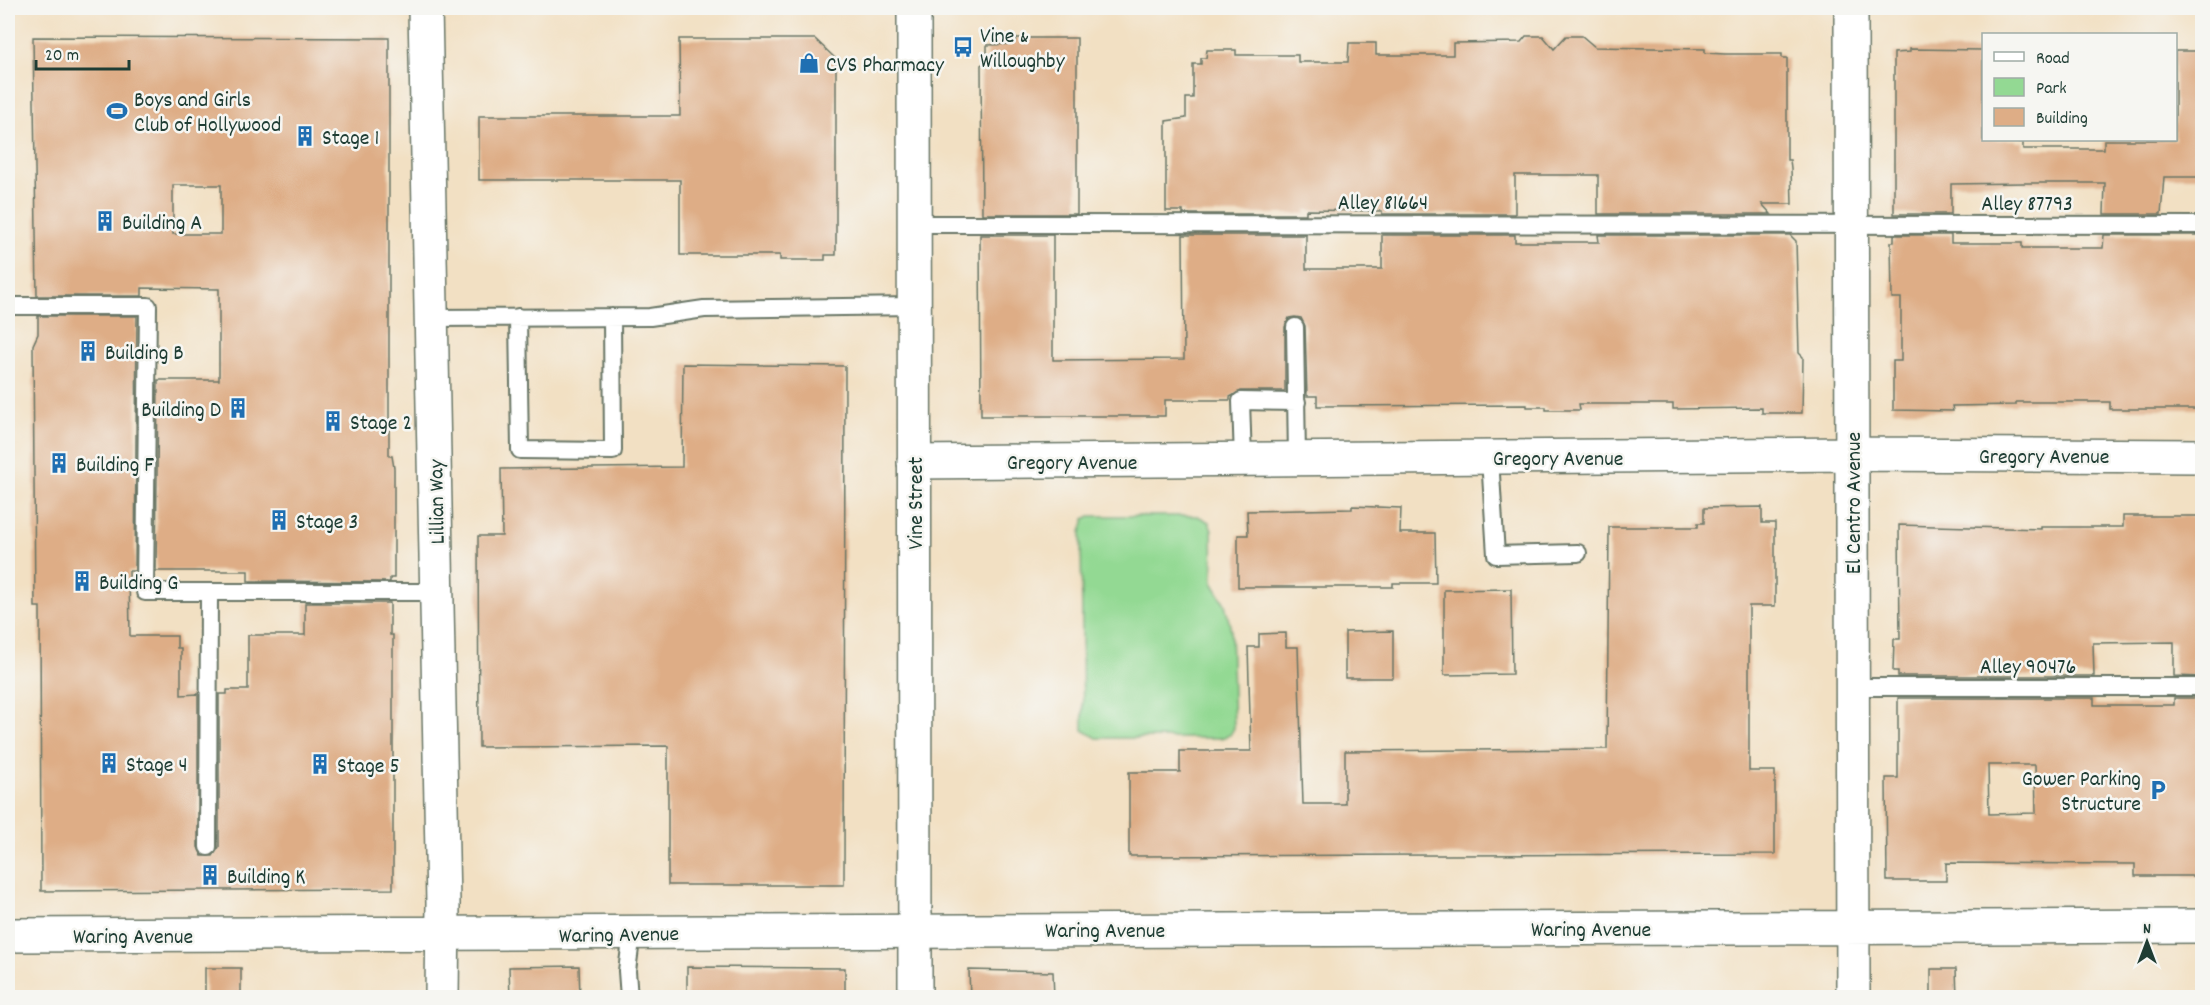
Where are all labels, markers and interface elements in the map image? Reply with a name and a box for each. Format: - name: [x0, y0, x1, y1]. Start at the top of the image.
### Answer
- place label: Vine & Willoughby: [980, 22, 1066, 78]
- scale bar: [36, 33, 129, 71]
- legend: [1982, 33, 2177, 141]
- bus stop icon: Vine & Willoughby: [951, 35, 975, 59]
- text: 20 m: [45, 44, 79, 69]
- text: Road: [2036, 47, 2070, 72]
- shop icon: CVS Pharmacy: [797, 51, 821, 75]
- place label: CVS Pharmacy: [826, 51, 945, 82]
- text: Park: [2036, 77, 2067, 102]
- place label: Boys and Girls Club of Hollywood: [134, 86, 281, 142]
- sports icon: Boys and Girls Club of Hollywood: [105, 99, 129, 123]
- text: Building: [2036, 107, 2088, 132]
- building icon: Stage 1: [293, 124, 317, 148]
- place label: Stage 1: [322, 124, 379, 155]
- street label: Alley 81664: [1338, 189, 1428, 220]
- street label: Alley 87793: [1981, 190, 2073, 221]
- building icon: Building A: [93, 209, 117, 233]
- place label: Building A: [122, 209, 202, 240]
- building icon: Building B: [76, 339, 100, 363]
- place label: Building B: [105, 339, 184, 370]
- place label: Building D: [141, 396, 221, 427]
- building icon: Building D: [226, 396, 250, 420]
- building icon: Stage 2: [321, 409, 345, 433]
- place label: Stage 2: [350, 409, 412, 440]
- street label: El Centro Avenue: [1840, 432, 1871, 574]
- street label: Gregory Avenue: [1979, 443, 2109, 474]
- street label: Gregory Avenue: [1493, 445, 1623, 476]
- street label: Gregory Avenue: [1007, 449, 1137, 480]
- building icon: Building F: [47, 451, 71, 475]
- place label: Building F: [76, 451, 154, 482]
- street label: Vine Street: [902, 457, 933, 549]
- street label: Lillian Way: [422, 458, 455, 545]
- building icon: Stage 3: [267, 508, 291, 532]
- place label: Stage 3: [296, 508, 358, 539]
- building icon: Building G: [70, 569, 94, 593]
- place label: Building G: [99, 569, 178, 600]
- street label: Alley 90476: [1980, 653, 2076, 684]
- building icon: Stage 4: [97, 751, 121, 775]
- place label: Stage 4: [126, 751, 188, 782]
- building icon: Stage 5: [308, 752, 332, 776]
- place label: Stage 5: [337, 752, 400, 783]
- place label: Gower Parking Structure: [2022, 765, 2141, 821]
- parking icon: Gower Parking Structure: [2146, 778, 2170, 802]
- building icon: Building K: [198, 863, 222, 887]
- place label: Building K: [227, 863, 306, 894]
- north arrow: [2117, 912, 2177, 972]
- street label: Waring Avenue: [1531, 916, 1651, 947]
- street label: Waring Avenue: [1045, 917, 1165, 948]
- text: N: [2143, 918, 2151, 941]
- street label: Waring Avenue: [559, 920, 679, 953]
- street label: Waring Avenue: [73, 923, 193, 954]

